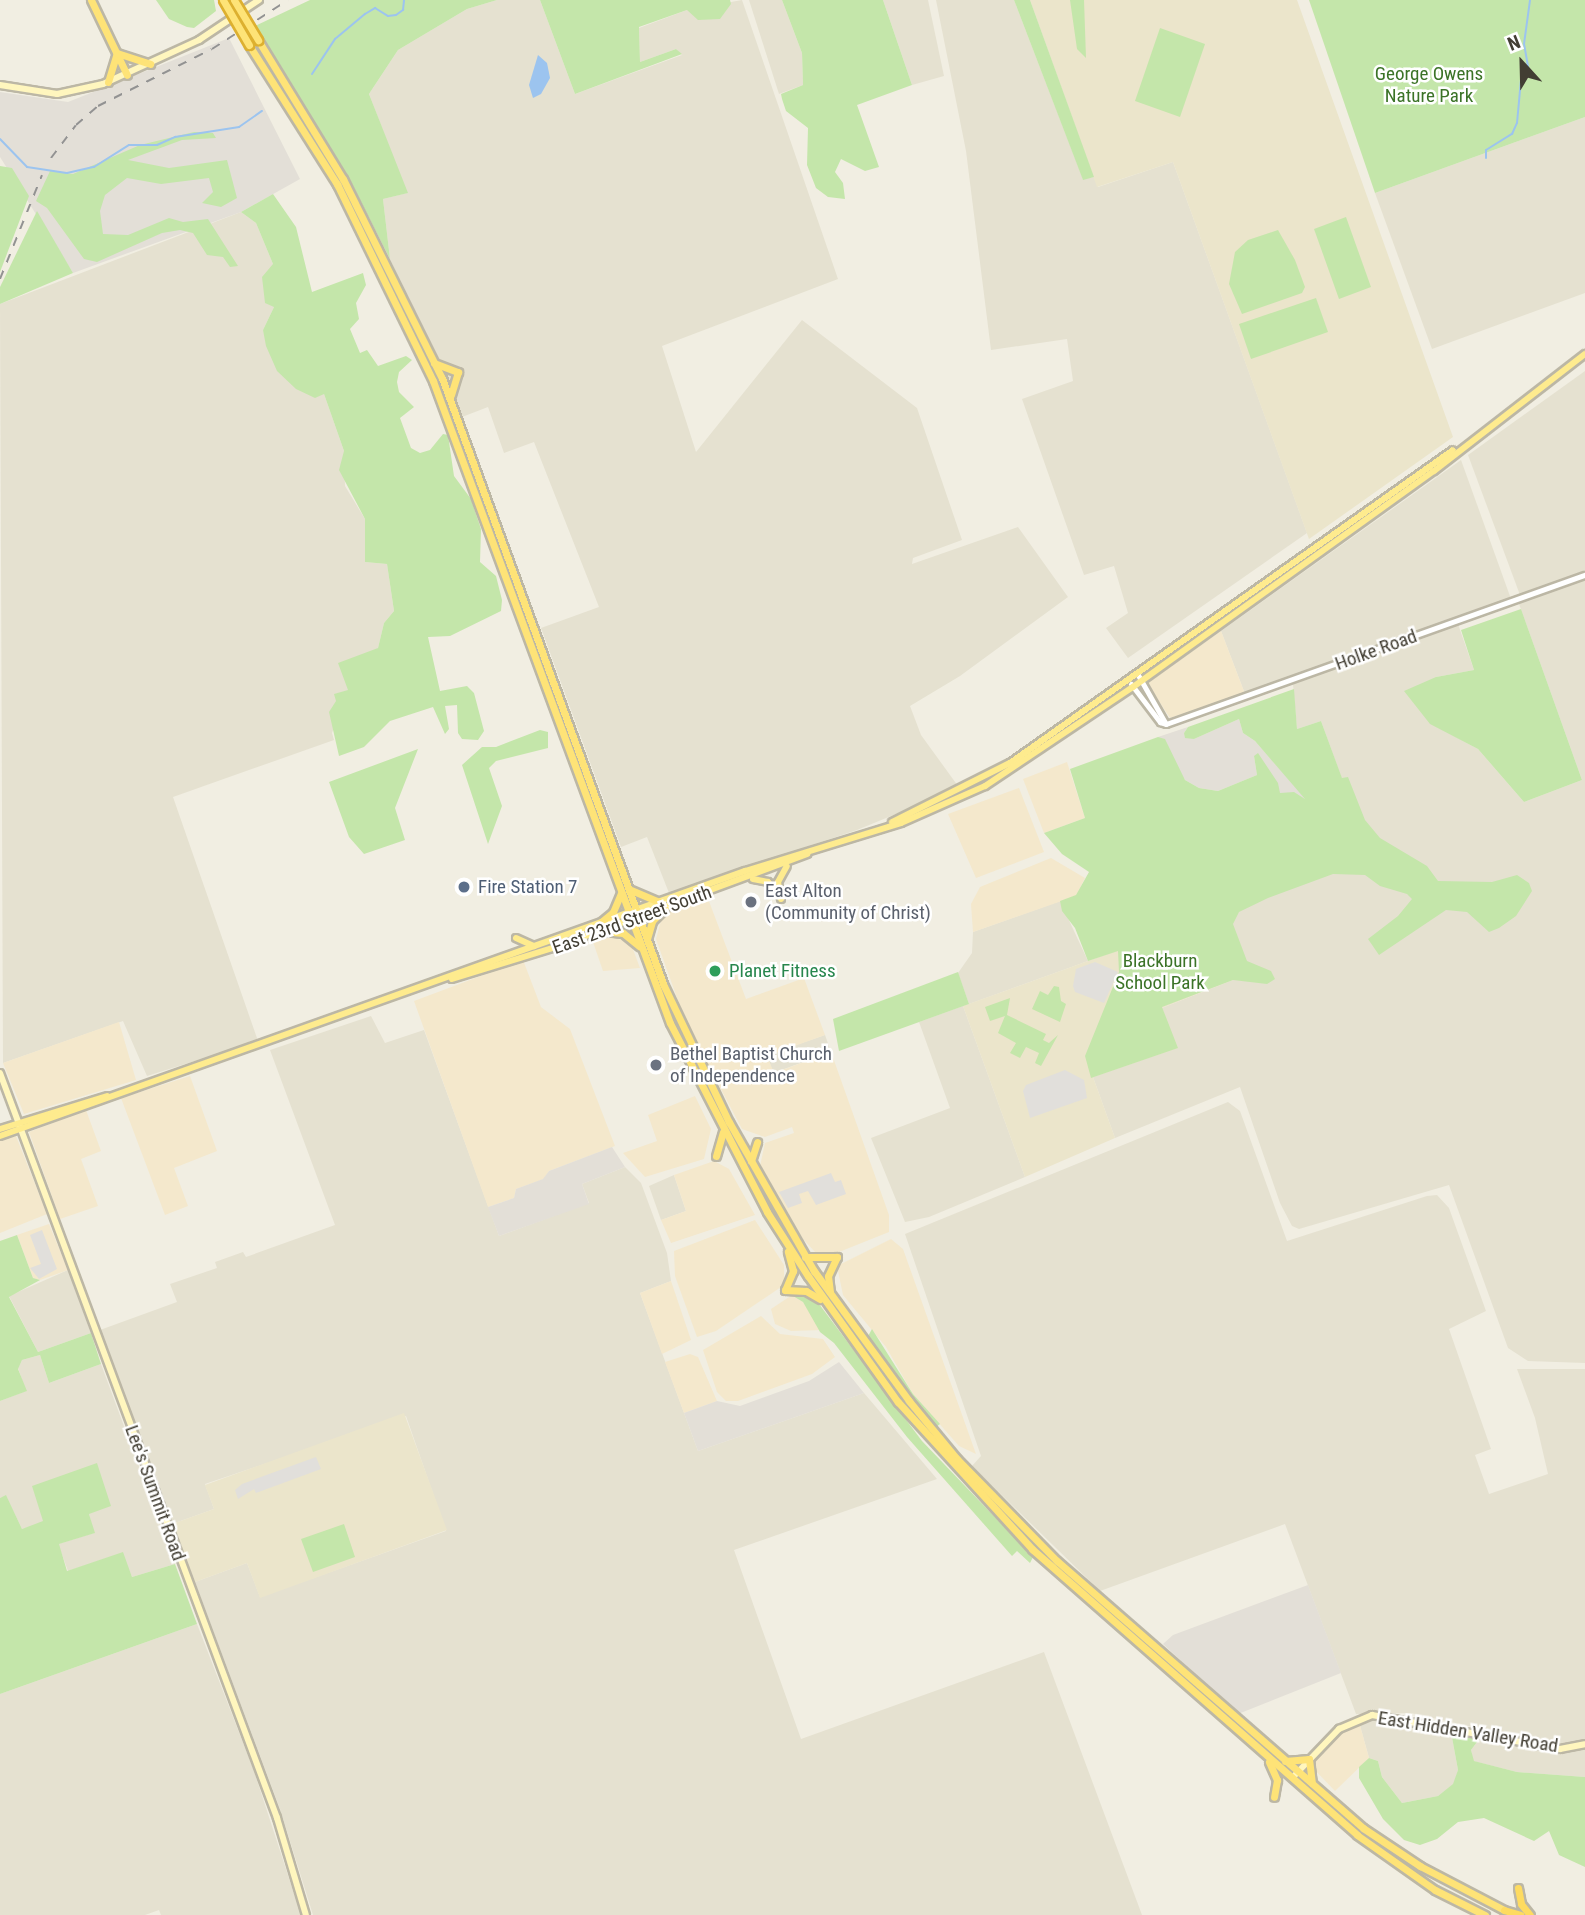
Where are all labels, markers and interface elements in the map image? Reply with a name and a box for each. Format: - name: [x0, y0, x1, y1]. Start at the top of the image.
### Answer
- north arrow: [1487, 28, 1557, 98]
- text: N: [1504, 30, 1524, 56]
- park label: George Owens Nature Park: [1375, 63, 1483, 107]
- street label: Holke Road: [1332, 625, 1420, 675]
- place label: Fire Station 7: [478, 876, 577, 898]
- marker: Fire Station 7: [456, 879, 472, 895]
- place label: East Alton (Community of Christ): [765, 880, 931, 924]
- street label: East 23rd Street South: [549, 881, 715, 959]
- marker: East Alton (Community of Christ): [743, 894, 759, 910]
- park label: Blackburn School Park: [1115, 950, 1205, 994]
- place label: Planet Fitness: [729, 960, 836, 982]
- marker: Planet Fitness: [707, 963, 723, 979]
- place label: Bethel Baptist Church of Independence: [670, 1043, 832, 1087]
- marker: Bethel Baptist Church of Independence: [648, 1057, 664, 1073]
- street label: Lee's Summit Road: [120, 1422, 190, 1564]
- street label: East Hidden Valley Road: [1376, 1707, 1560, 1757]

